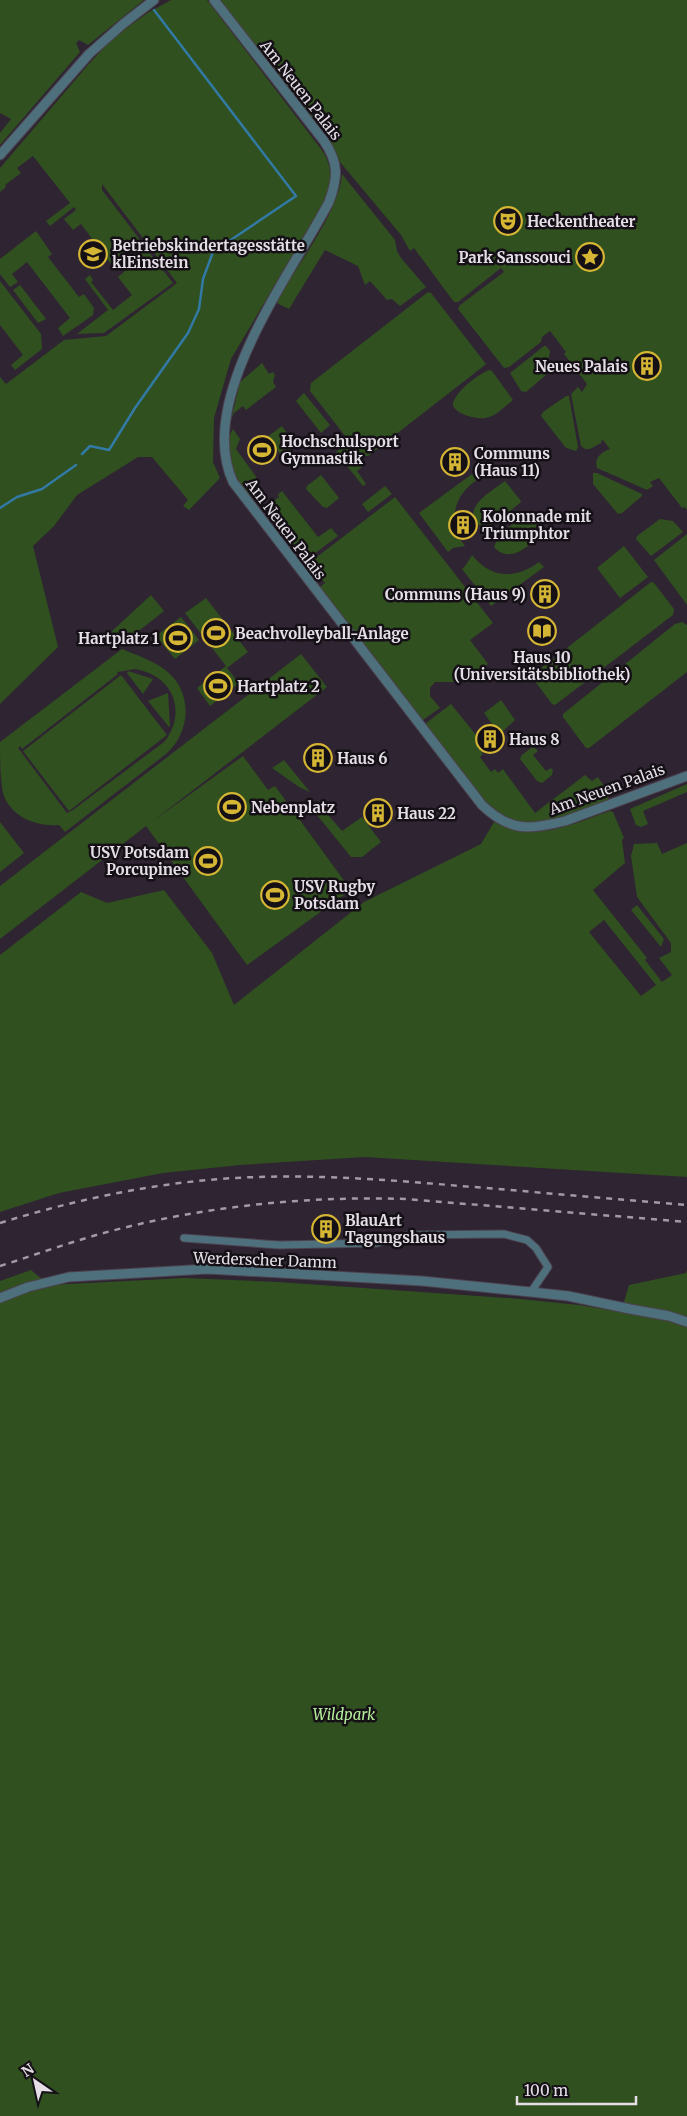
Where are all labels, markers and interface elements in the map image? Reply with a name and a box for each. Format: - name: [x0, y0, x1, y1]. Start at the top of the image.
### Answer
- street label: Am Neuen Palais: [255, 35, 346, 144]
- theatre icon: Heckentheater: [493, 206, 523, 236]
- place label: Heckentheater: [527, 212, 636, 231]
- place label: Betriebskindertagesstätte klEinstein: [112, 236, 305, 272]
- school or university icon: Betriebskindertagesstätte klEinstein: [78, 239, 108, 269]
- place icon: Park Sanssouci: [575, 242, 605, 272]
- place label: Park Sanssouci: [458, 248, 571, 267]
- building icon: Neues Palais: [632, 351, 662, 381]
- place label: Neues Palais: [535, 357, 628, 376]
- place label: Hochschulsport Gymnastik: [281, 432, 399, 468]
- sports icon: Hochschulsport Gymnastik: [247, 435, 277, 465]
- place label: Communs (Haus 11): [474, 444, 550, 480]
- building icon: Communs (Haus 11): [440, 447, 470, 477]
- street label: Am Neuen Palais: [241, 474, 330, 583]
- place label: Kolonnade mit Triumphtor: [482, 507, 591, 543]
- building icon: Kolonnade mit Triumphtor: [448, 510, 478, 540]
- building icon: Communs (Haus 9): [530, 579, 560, 609]
- place label: Communs (Haus 9): [385, 585, 526, 604]
- library icon: Haus 10 (Universitätsbibliothek): [527, 616, 557, 646]
- sports icon: Beachvolleyball-Anlage: [201, 618, 231, 648]
- sports icon: Hartplatz 1: [163, 623, 193, 653]
- place label: Beachvolleyball-Anlage: [235, 624, 409, 643]
- place label: Hartplatz 1: [78, 629, 159, 648]
- place label: Haus 10 (Universitätsbibliothek): [454, 648, 630, 684]
- sports icon: Hartplatz 2: [203, 671, 233, 701]
- place label: Hartplatz 2: [237, 677, 320, 696]
- building icon: Haus 8: [475, 724, 505, 754]
- place label: Haus 8: [509, 730, 560, 749]
- building icon: Haus 6: [303, 743, 333, 773]
- place label: Haus 6: [337, 749, 388, 768]
- street label: Am Neuen Palais: [546, 759, 667, 819]
- sports icon: Nebenplatz: [217, 792, 247, 822]
- place label: Nebenplatz: [251, 798, 335, 817]
- building icon: Haus 22: [363, 798, 393, 828]
- place label: Haus 22: [397, 804, 456, 823]
- place label: USV Potsdam Porcupines: [90, 843, 189, 879]
- sports icon: USV Potsdam Porcupines: [193, 846, 223, 876]
- place label: USV Rugby Potsdam: [294, 877, 375, 913]
- sports icon: USV Rugby Potsdam: [260, 880, 290, 910]
- place label: BlauArt Tagungshaus: [345, 1211, 445, 1247]
- building icon: BlauArt Tagungshaus: [311, 1214, 341, 1244]
- street label: Werderscher Damm: [192, 1248, 337, 1272]
- park label: Wildpark: [313, 1705, 376, 1724]
- north arrow: [10, 2056, 60, 2106]
- text: N: [18, 2060, 37, 2081]
- scale bar: [517, 2074, 636, 2106]
- text: 100 m: [524, 2081, 568, 2100]

